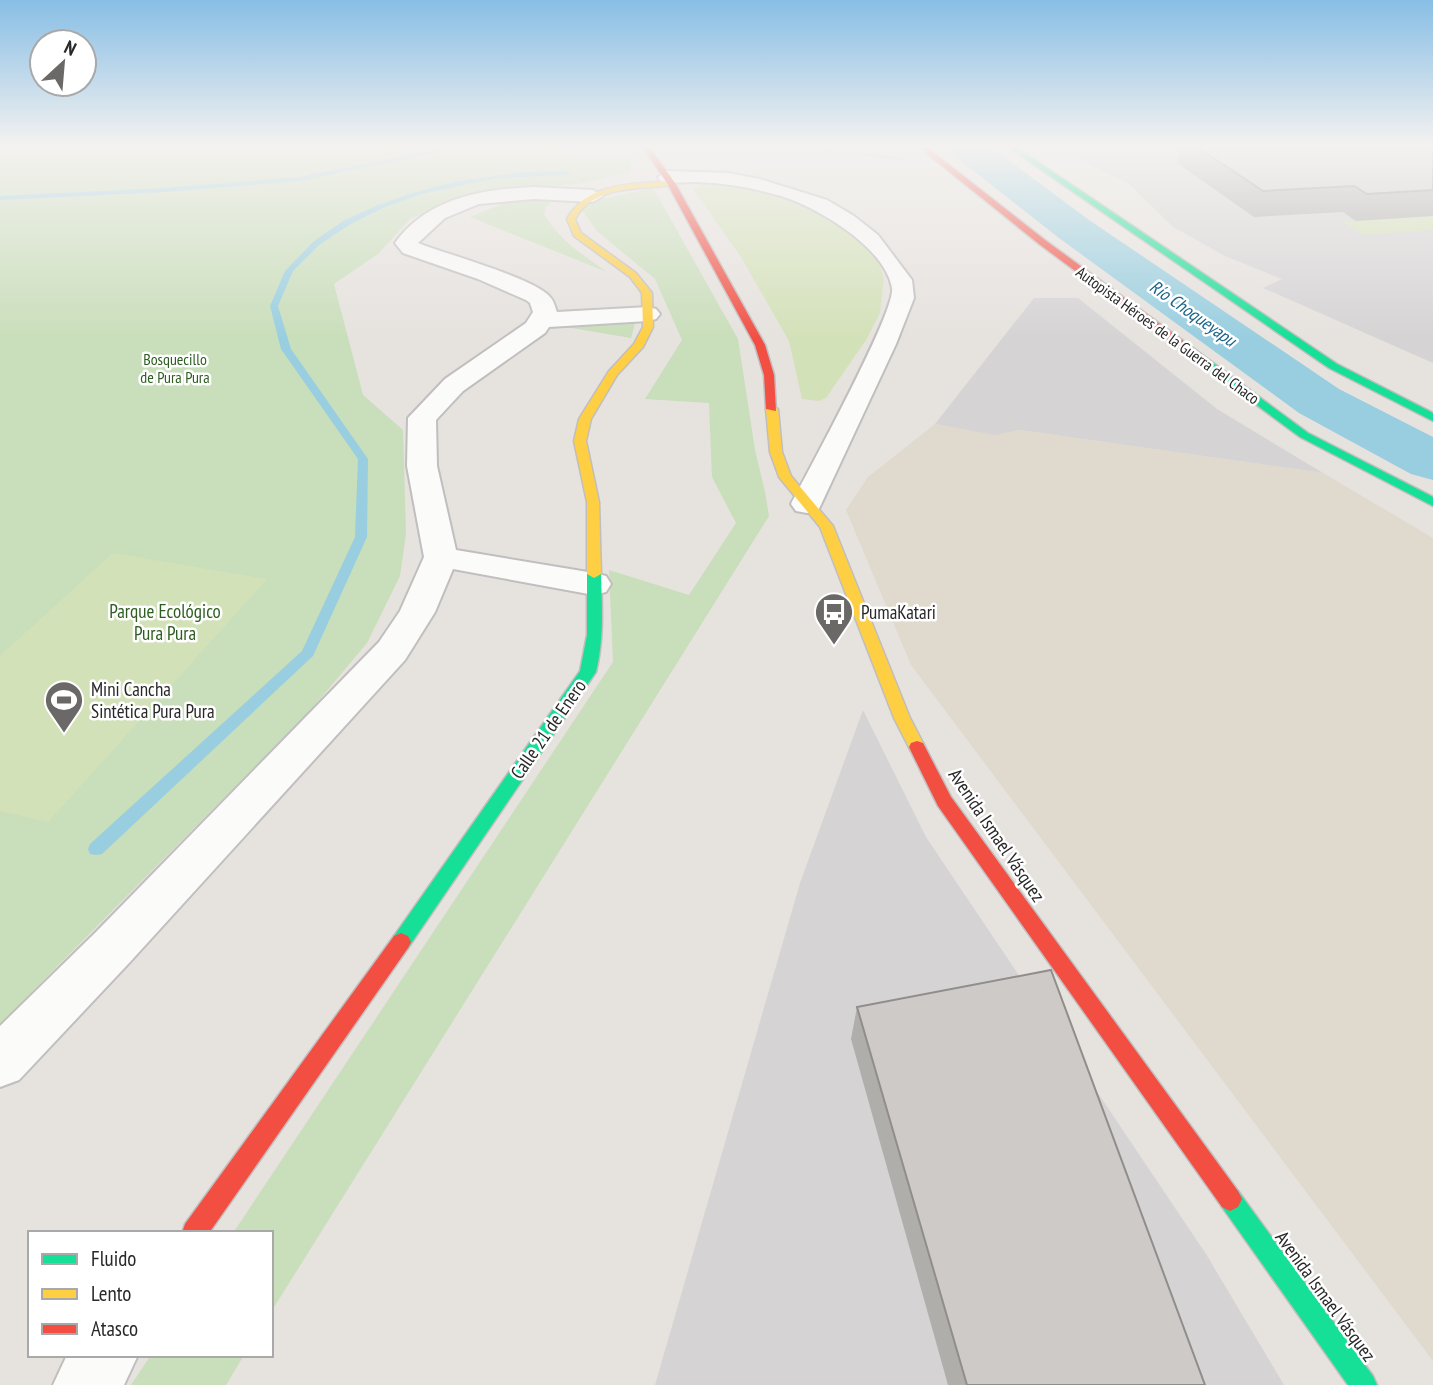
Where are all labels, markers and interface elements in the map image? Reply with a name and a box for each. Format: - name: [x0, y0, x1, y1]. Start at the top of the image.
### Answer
- north arrow: [28, 28, 98, 98]
- text: N: [61, 35, 80, 61]
- street label: Autopista Héroes de la Guerra del Chaco: [1072, 262, 1264, 408]
- water label: Río Choqueyapu: [1145, 275, 1242, 352]
- park label: Bosquecillo de Pura Pura: [140, 349, 210, 387]
- bus stop icon: PumaKatari: [813, 591, 855, 646]
- park label: Parque Ecológico Pura Pura: [109, 599, 221, 645]
- place label: PumaKatari: [861, 600, 936, 624]
- street label: Calle 21 de Enero: [505, 675, 591, 783]
- place label: Mini Cancha Sintética Pura Pura: [91, 677, 215, 723]
- sports icon: Mini Cancha Sintética Pura Pura: [43, 679, 85, 734]
- street label: Avenida Ismael Vásquez: [944, 764, 1051, 906]
- street label: Avenida Ismael Vásquez: [1271, 1226, 1382, 1366]
- legend: [28, 1231, 273, 1357]
- text: Fluido: [91, 1245, 136, 1272]
- text: Lento: [91, 1280, 131, 1307]
- text: Atasco: [91, 1315, 138, 1342]

